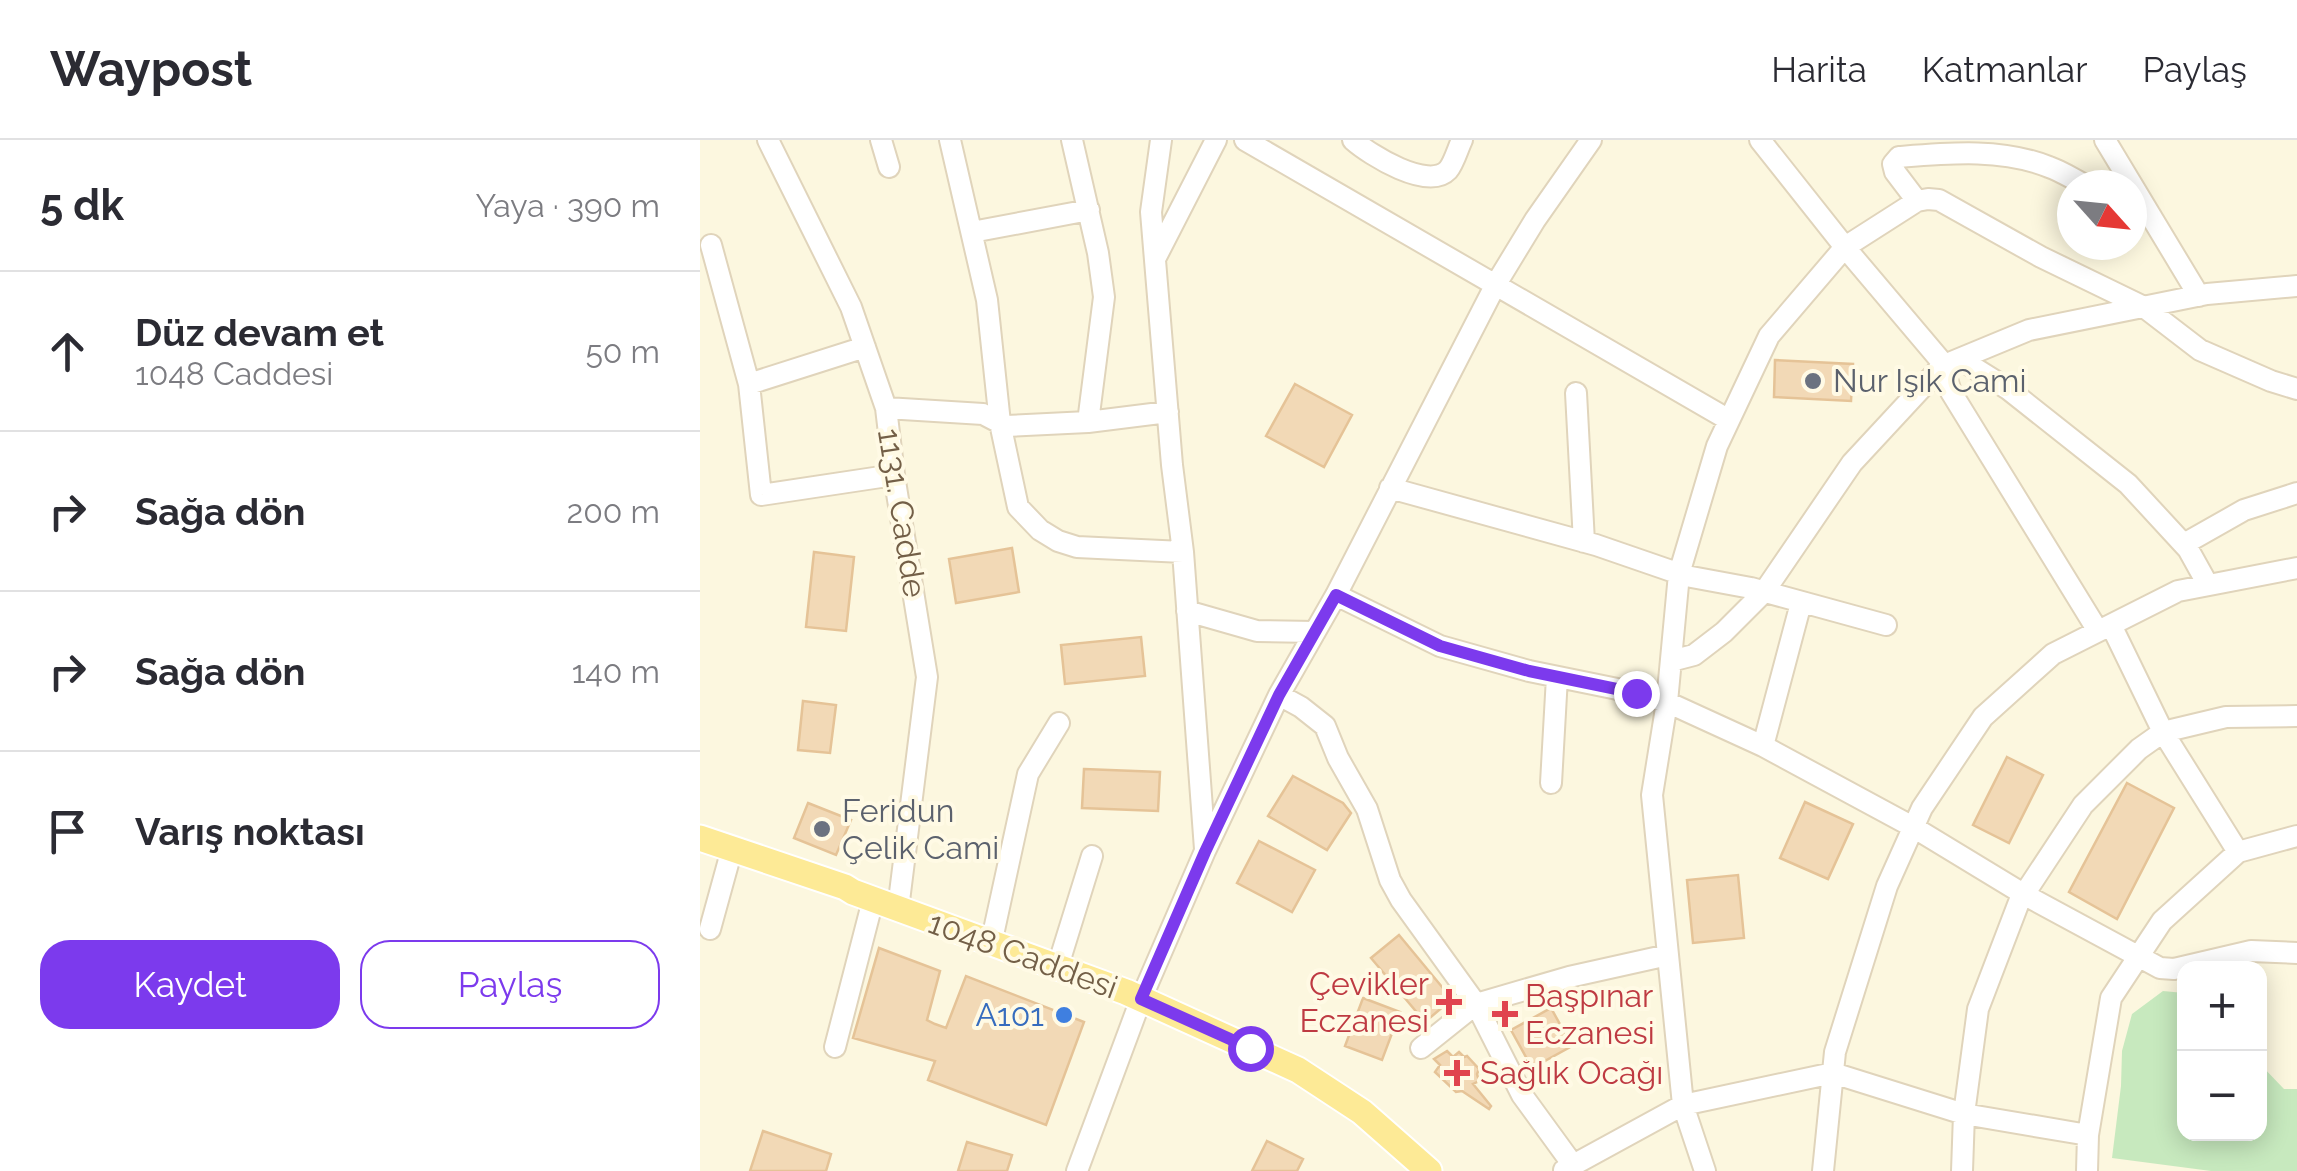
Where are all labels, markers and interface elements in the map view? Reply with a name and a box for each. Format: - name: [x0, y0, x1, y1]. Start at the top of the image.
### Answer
- text: Waypost: [50, 41, 252, 97]
- text: Harita: [1771, 49, 1867, 90]
- text: Katmanlar: [1922, 49, 2087, 90]
- text: Paylaş: [2142, 49, 2247, 90]
- north arrow: [2057, 170, 2147, 260]
- text: 5 dk: [40, 181, 124, 230]
- text: Yaya · 390 m: [475, 187, 660, 224]
- text: Düz devam et: [135, 310, 384, 355]
- icon: ahead: [40, 324, 95, 379]
- text: 50 m: [585, 333, 660, 370]
- text: 1048 Caddesi: [135, 355, 333, 392]
- place label: Nur Işık Cami: [1833, 362, 2026, 399]
- marker: Nur Işık Cami: [1802, 370, 1824, 392]
- street label: 1131. Cadde: [871, 426, 934, 600]
- icon: right: [40, 484, 95, 539]
- text: Sağa dön: [135, 489, 306, 534]
- text: 200 m: [567, 493, 660, 530]
- icon: right: [40, 644, 95, 699]
- text: Sağa dön: [135, 649, 306, 694]
- text: 140 m: [572, 653, 660, 690]
- route end: [1614, 671, 1660, 717]
- place label: Feridun Çelik Cami: [842, 792, 999, 866]
- icon: arrive: [40, 804, 95, 859]
- text: Varış noktası: [135, 809, 365, 854]
- marker: Feridun Çelik Cami: [811, 818, 833, 840]
- street label: 1048 Caddesi: [924, 903, 1123, 1006]
- button: Kaydet: [40, 940, 340, 1029]
- button: Paylaş: [360, 940, 660, 1029]
- map controls: [2177, 961, 2267, 1141]
- button: +: [2177, 961, 2267, 1051]
- place label: Çevikler Eczanesi: [1299, 965, 1429, 1039]
- place label: Başpınar Eczanesi: [1525, 977, 1655, 1051]
- marker: Çevikler Eczanesi: [1438, 991, 1460, 1013]
- place label: A101: [975, 996, 1044, 1033]
- marker: Başpınar Eczanesi: [1494, 1003, 1516, 1025]
- marker: A101: [1053, 1004, 1075, 1026]
- route start: [1228, 1026, 1274, 1072]
- button: −: [2177, 1051, 2267, 1141]
- place label: Sağlık Ocağı: [1480, 1054, 1663, 1091]
- marker: Sağlık Ocağı: [1444, 1060, 1470, 1086]

